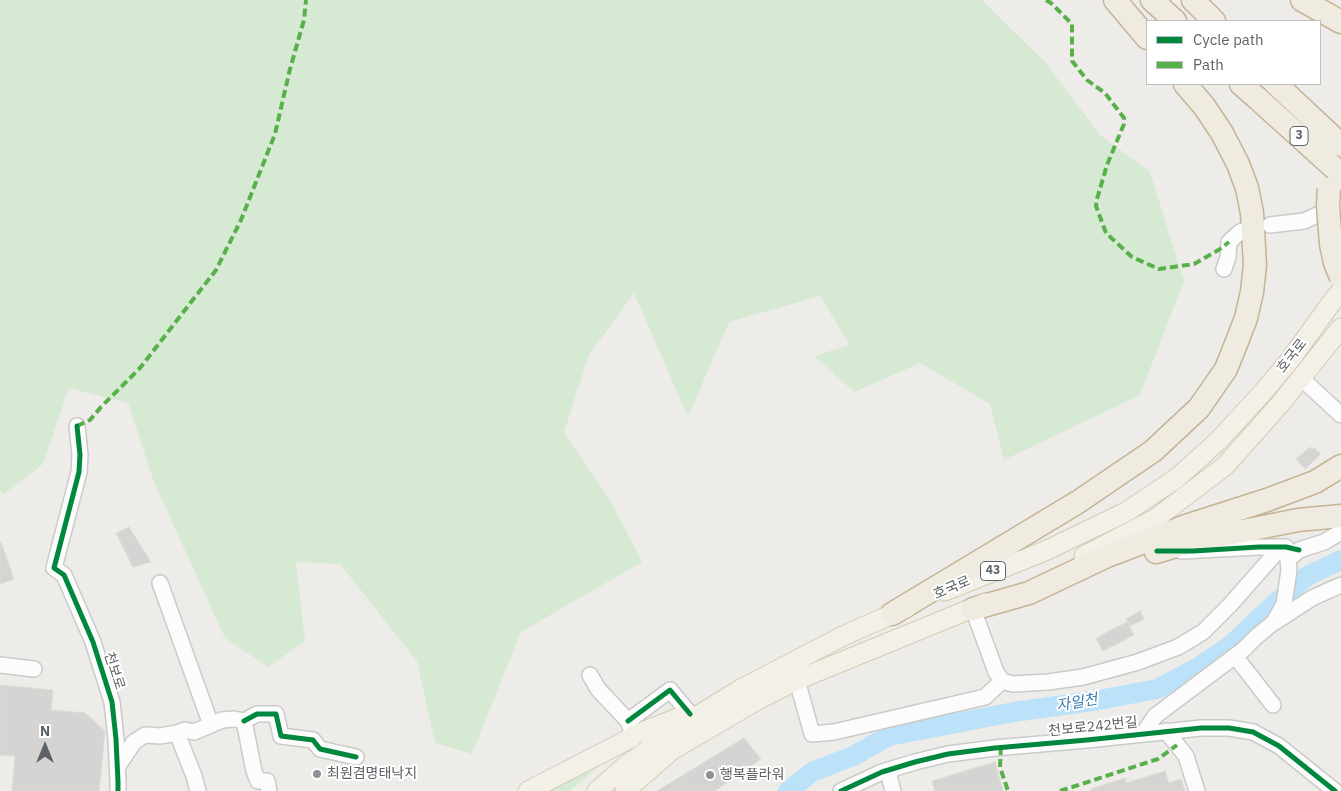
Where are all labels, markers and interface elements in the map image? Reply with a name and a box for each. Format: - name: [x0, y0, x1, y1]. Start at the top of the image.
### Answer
- legend: [1146, 20, 1321, 85]
- text: Cycle path: [1193, 30, 1264, 49]
- text: Path: [1193, 55, 1224, 74]
- road number: 3: [1290, 126, 1308, 146]
- street label: 호국로: [1273, 336, 1311, 376]
- road number: 43: [980, 562, 1006, 580]
- street label: 호국로: [931, 573, 973, 603]
- street label: 천보로: [100, 650, 128, 692]
- water label: 자일천: [1055, 691, 1099, 715]
- street label: 천보로242번길: [1048, 714, 1138, 740]
- north arrow: [20, 721, 70, 771]
- text: N: [40, 722, 50, 740]
- place label: 최원겸명태낙지: [327, 766, 417, 782]
- place label: 행복플라워: [720, 767, 784, 783]
- marker: 최원겸명태낙지: [311, 768, 323, 780]
- marker: 행복플라워: [704, 769, 716, 781]

